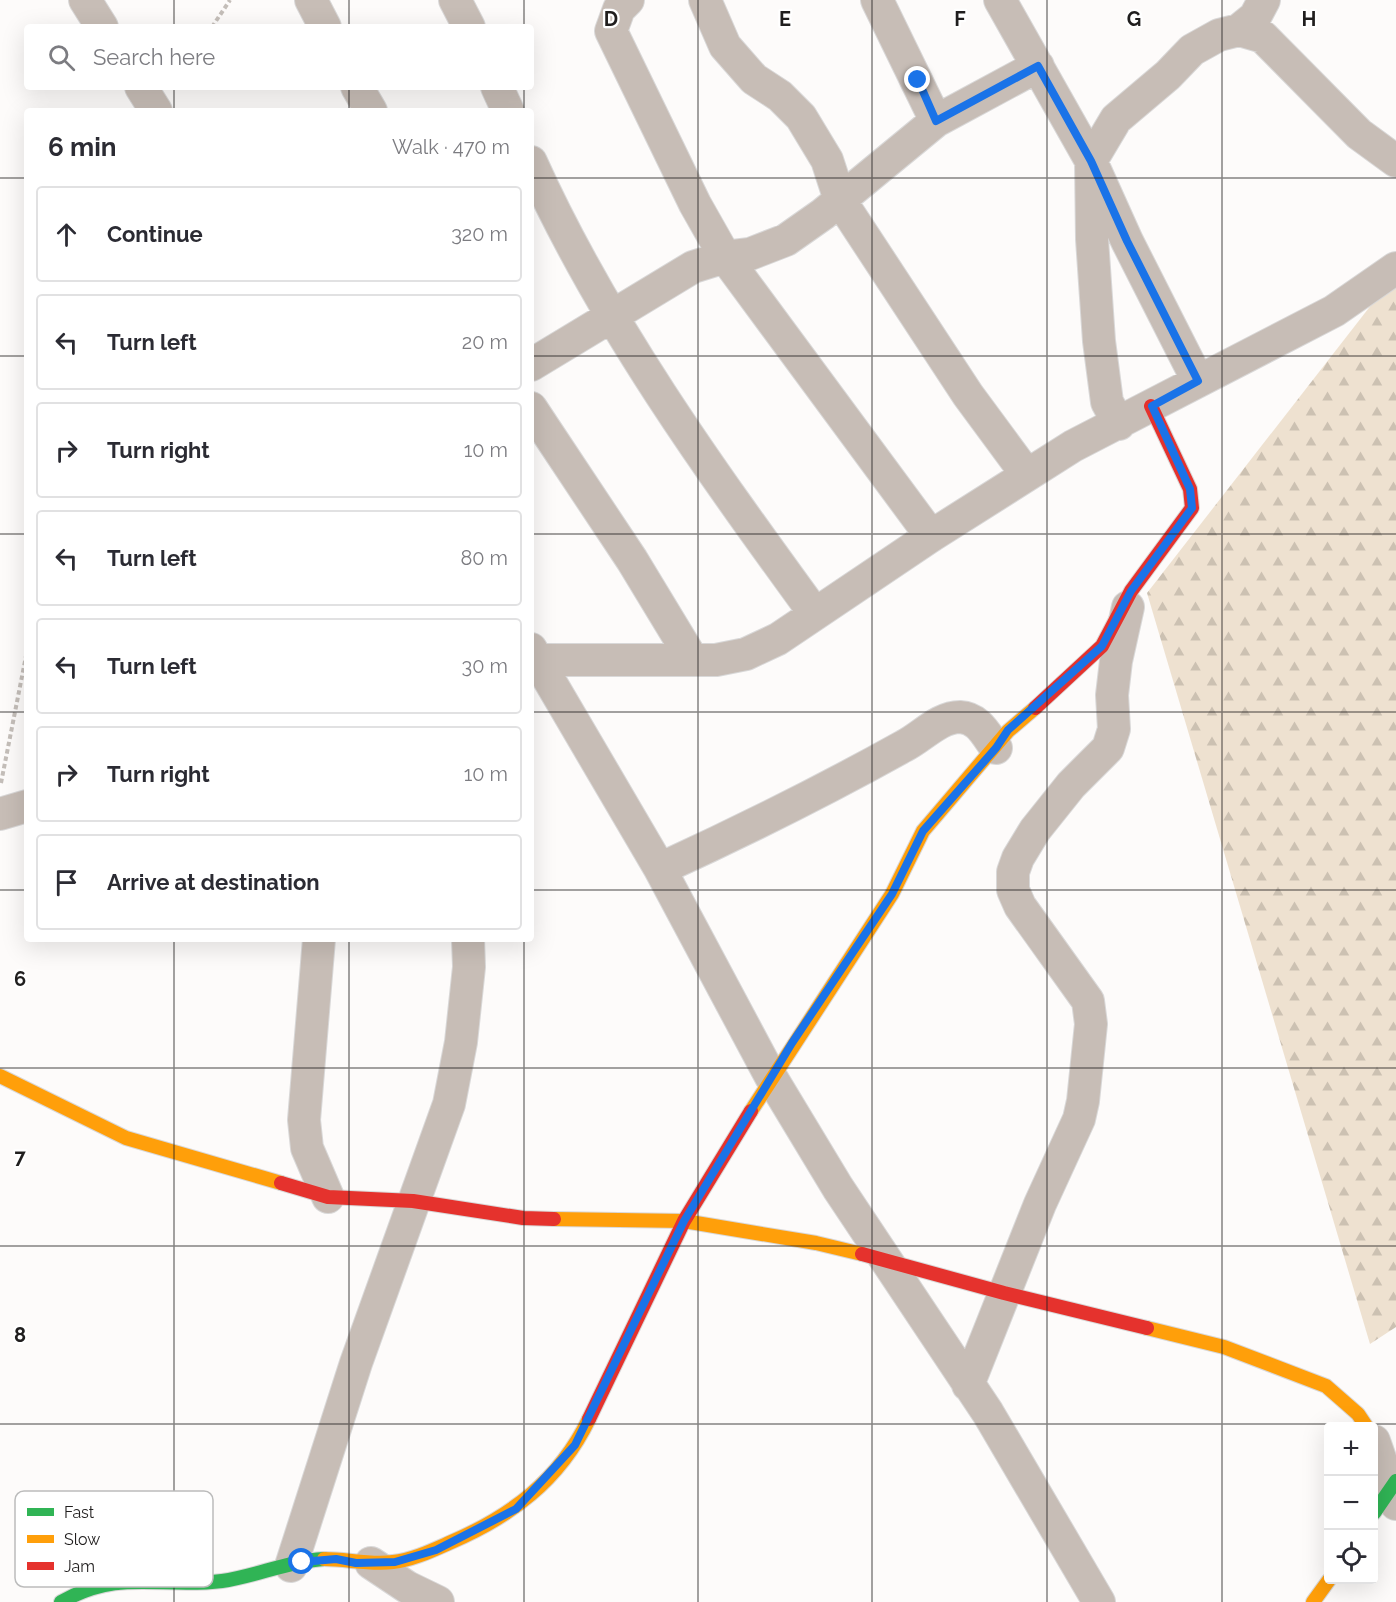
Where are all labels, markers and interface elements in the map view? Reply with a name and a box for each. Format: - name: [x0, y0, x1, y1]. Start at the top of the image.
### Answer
- text: D: [604, 7, 618, 31]
- text: E: [779, 7, 791, 31]
- text: F: [954, 7, 966, 31]
- text: G: [1127, 7, 1141, 31]
- text: H: [1302, 7, 1316, 31]
- search box: [24, 24, 534, 90]
- icon: search: [45, 41, 78, 74]
- text: Search here: [93, 44, 215, 70]
- route end: [904, 66, 930, 92]
- text: 6 min: [48, 132, 117, 162]
- text: Walk · 470 m: [392, 135, 510, 159]
- icon: ahead: [50, 218, 83, 251]
- text: Continue: [107, 221, 203, 247]
- text: 320 m: [451, 222, 508, 246]
- icon: left: [50, 326, 83, 359]
- text: Turn left: [107, 329, 197, 355]
- text: 20 m: [462, 330, 508, 354]
- icon: right: [50, 434, 83, 467]
- text: Turn right: [107, 437, 210, 463]
- text: 10 m: [464, 438, 508, 462]
- icon: left: [50, 542, 83, 575]
- text: Turn left: [107, 545, 197, 571]
- text: 80 m: [460, 546, 508, 570]
- icon: left: [50, 650, 83, 683]
- text: Turn left: [107, 653, 197, 679]
- text: 30 m: [462, 654, 508, 678]
- icon: right: [50, 758, 83, 791]
- text: Turn right: [107, 761, 210, 787]
- text: 10 m: [464, 762, 508, 786]
- icon: arrive: [50, 866, 83, 899]
- text: Arrive at destination: [107, 869, 320, 895]
- text: 6: [14, 967, 26, 991]
- text: 7: [14, 1145, 26, 1169]
- text: 8: [14, 1323, 26, 1347]
- map controls: [1324, 1422, 1378, 1584]
- button: +: [1324, 1422, 1378, 1476]
- button: −: [1324, 1476, 1378, 1530]
- legend: [15, 1491, 213, 1587]
- text: Fast: [64, 1503, 95, 1522]
- text: Slow: [64, 1530, 100, 1549]
- button: locate: [1324, 1530, 1378, 1584]
- route start: [288, 1548, 314, 1574]
- text: Jam: [64, 1557, 95, 1576]

